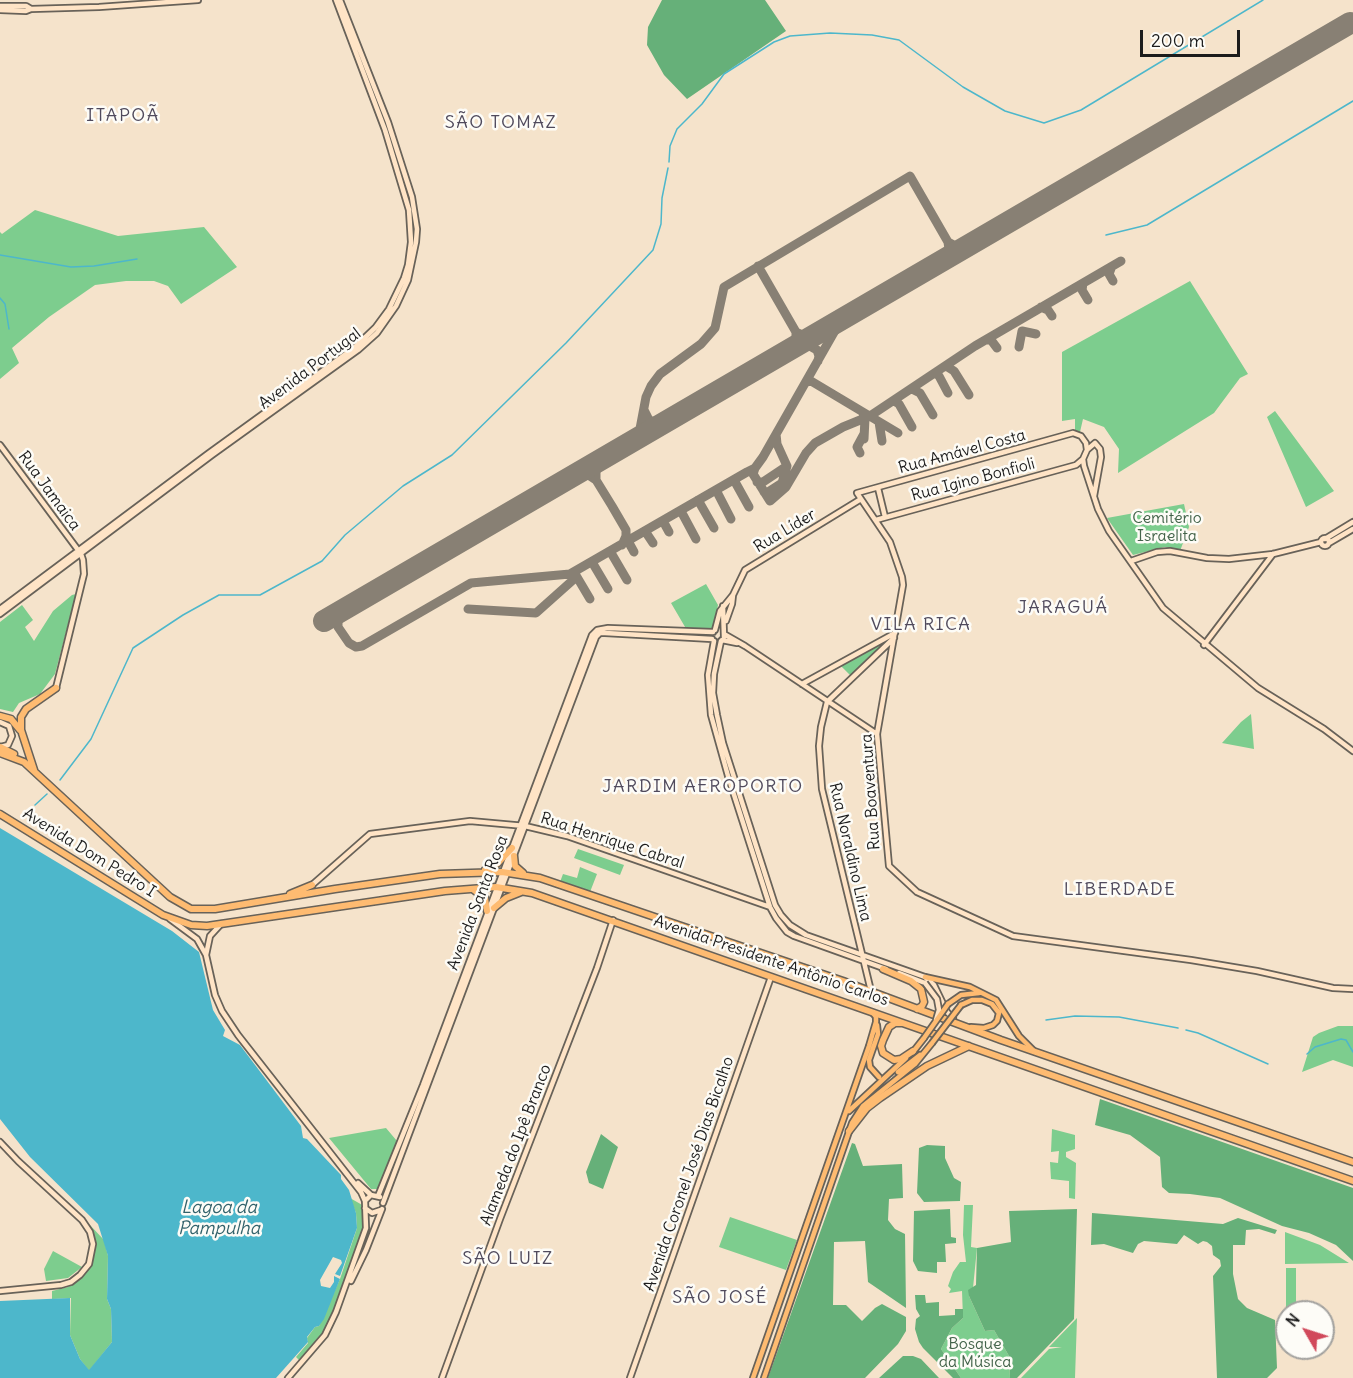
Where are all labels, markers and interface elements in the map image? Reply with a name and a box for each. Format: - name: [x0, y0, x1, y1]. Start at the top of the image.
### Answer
- scale bar: [1143, 18, 1244, 56]
- text: 200 m: [1151, 29, 1205, 52]
- district label: ITAPOÃ: [86, 105, 160, 127]
- district label: SÃO TOMAZ: [445, 112, 557, 134]
- street label: Avenida Portugal: [255, 324, 365, 414]
- street label: Rua Amável Costa: [896, 426, 1028, 478]
- street label: Rua Jamaica: [14, 448, 84, 534]
- street label: Rua Igino Bonfioli: [909, 454, 1037, 506]
- street label: Rua Líder: [750, 505, 820, 557]
- park label: Cemitério Israelita: [1132, 508, 1202, 546]
- district label: JARAGUÁ: [1017, 597, 1109, 619]
- district label: VILA RICA: [871, 614, 971, 636]
- street label: Rua Boaventura: [857, 733, 885, 851]
- district label: JARDIM AEROPORTO: [602, 776, 804, 798]
- street label: Rua Noraldino Lima: [825, 781, 875, 923]
- street label: Avenida Dom Pedro I: [19, 804, 159, 902]
- street label: Rua Henrique Cabral: [538, 809, 686, 873]
- street label: Avenida Santa Rosa: [443, 833, 513, 973]
- district label: LIBERDADE: [1064, 879, 1176, 901]
- street label: Avenida Presidente Antônio Carlos: [651, 912, 891, 1010]
- street label: Avenida Coronel José Dias Bicalho: [640, 1054, 738, 1294]
- street label: Alameda do Ipê Branco: [476, 1062, 556, 1228]
- water label: Lagoa da Pampulha: [178, 1197, 260, 1240]
- district label: SÃO LUIZ: [462, 1248, 554, 1270]
- district label: SÃO JOSÉ: [672, 1287, 768, 1309]
- north arrow: [1275, 1300, 1335, 1360]
- text: N: [1281, 1309, 1304, 1331]
- park label: Bosque da Música: [939, 1334, 1011, 1372]

